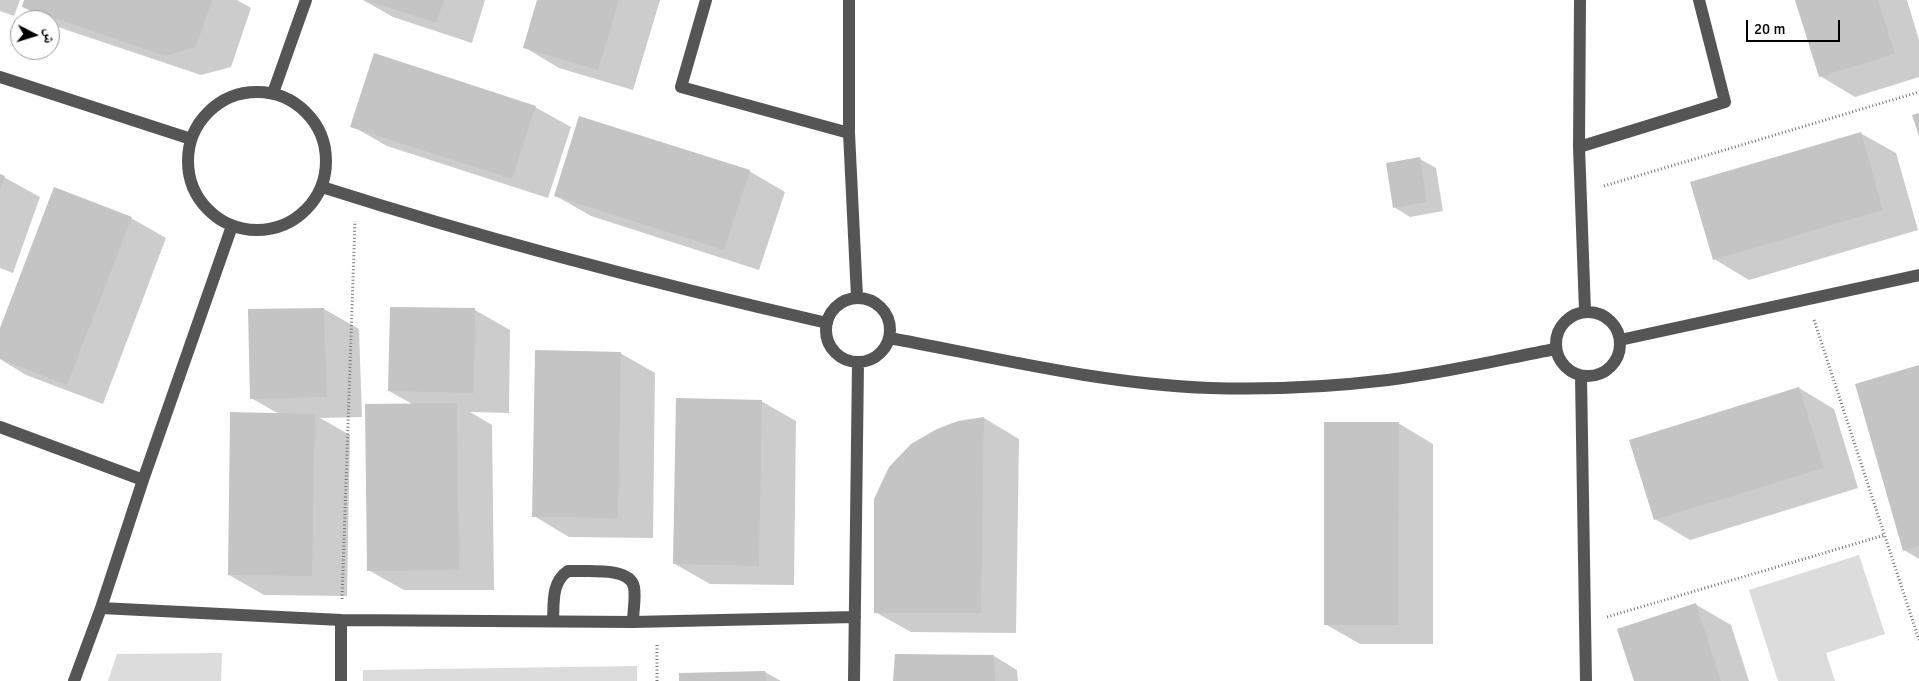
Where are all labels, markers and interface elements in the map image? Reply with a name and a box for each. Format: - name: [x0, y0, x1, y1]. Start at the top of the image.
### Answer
- north arrow: [10, 10, 60, 60]
- scale bar: [1749, 10, 1843, 42]
- text: 20 m: [1754, 20, 1785, 38]
- text: ش: [40, 28, 59, 44]

